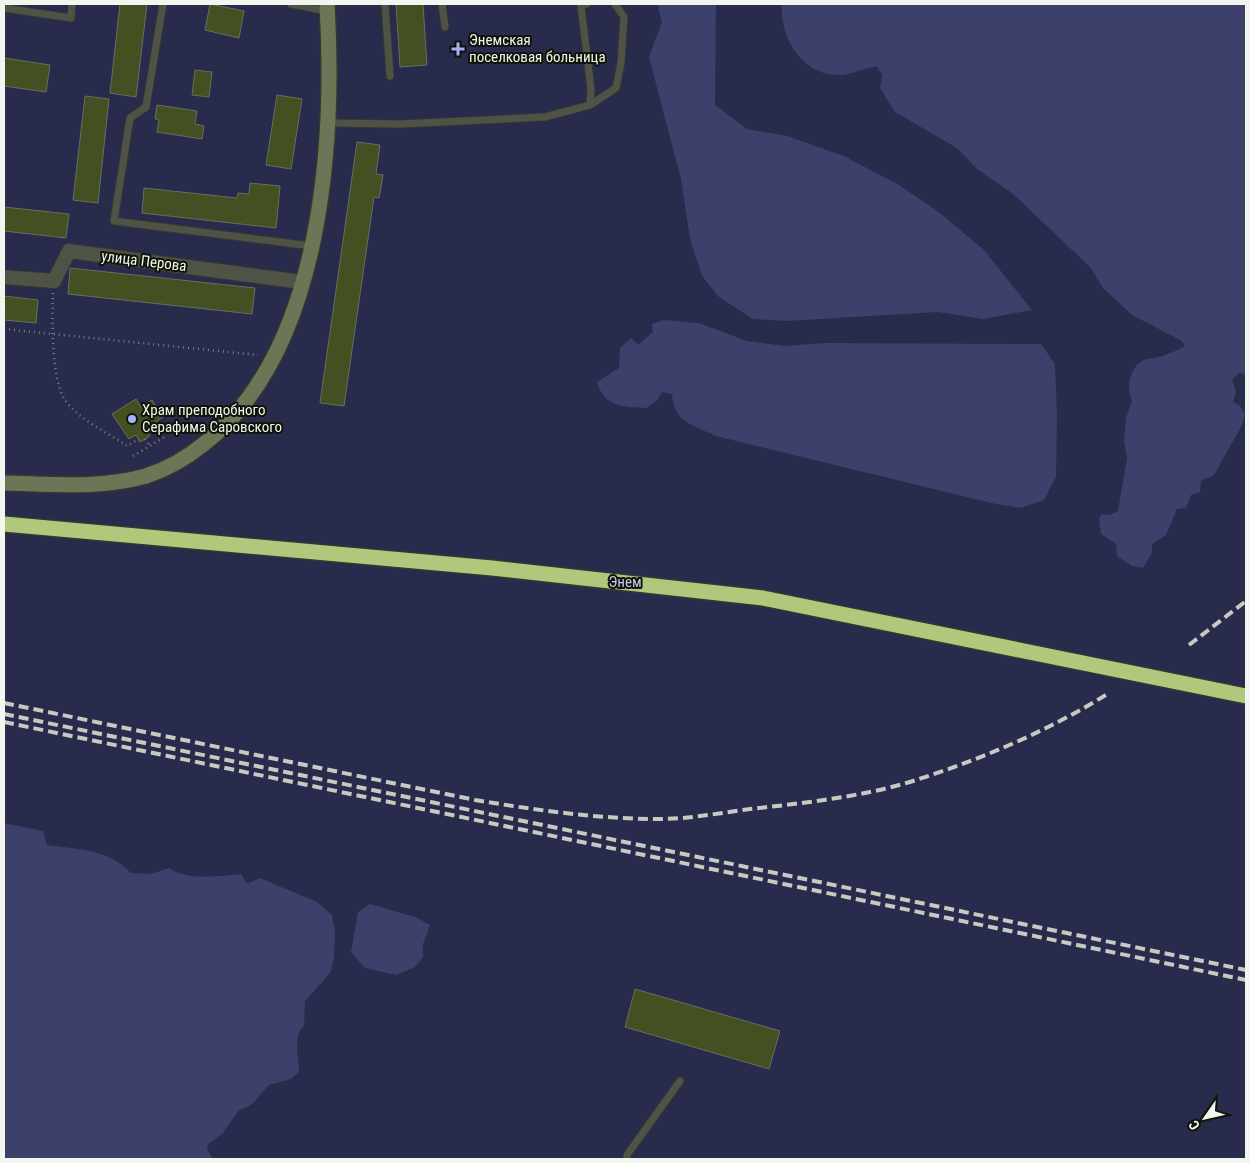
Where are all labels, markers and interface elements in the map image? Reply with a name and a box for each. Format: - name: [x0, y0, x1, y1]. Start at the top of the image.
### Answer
- place label: Энемская поселковая больница: [469, 31, 606, 66]
- marker: Энемская поселковая больница: [451, 42, 465, 56]
- street label: улица Перова: [100, 247, 188, 275]
- place label: Храм преподобного Серафима Саровского: [142, 401, 282, 436]
- marker: Храм преподобного Серафима Саровского: [126, 413, 138, 425]
- park label: Энем: [608, 573, 642, 591]
- north arrow: [1180, 1093, 1230, 1143]
- text: С: [1185, 1117, 1203, 1133]

